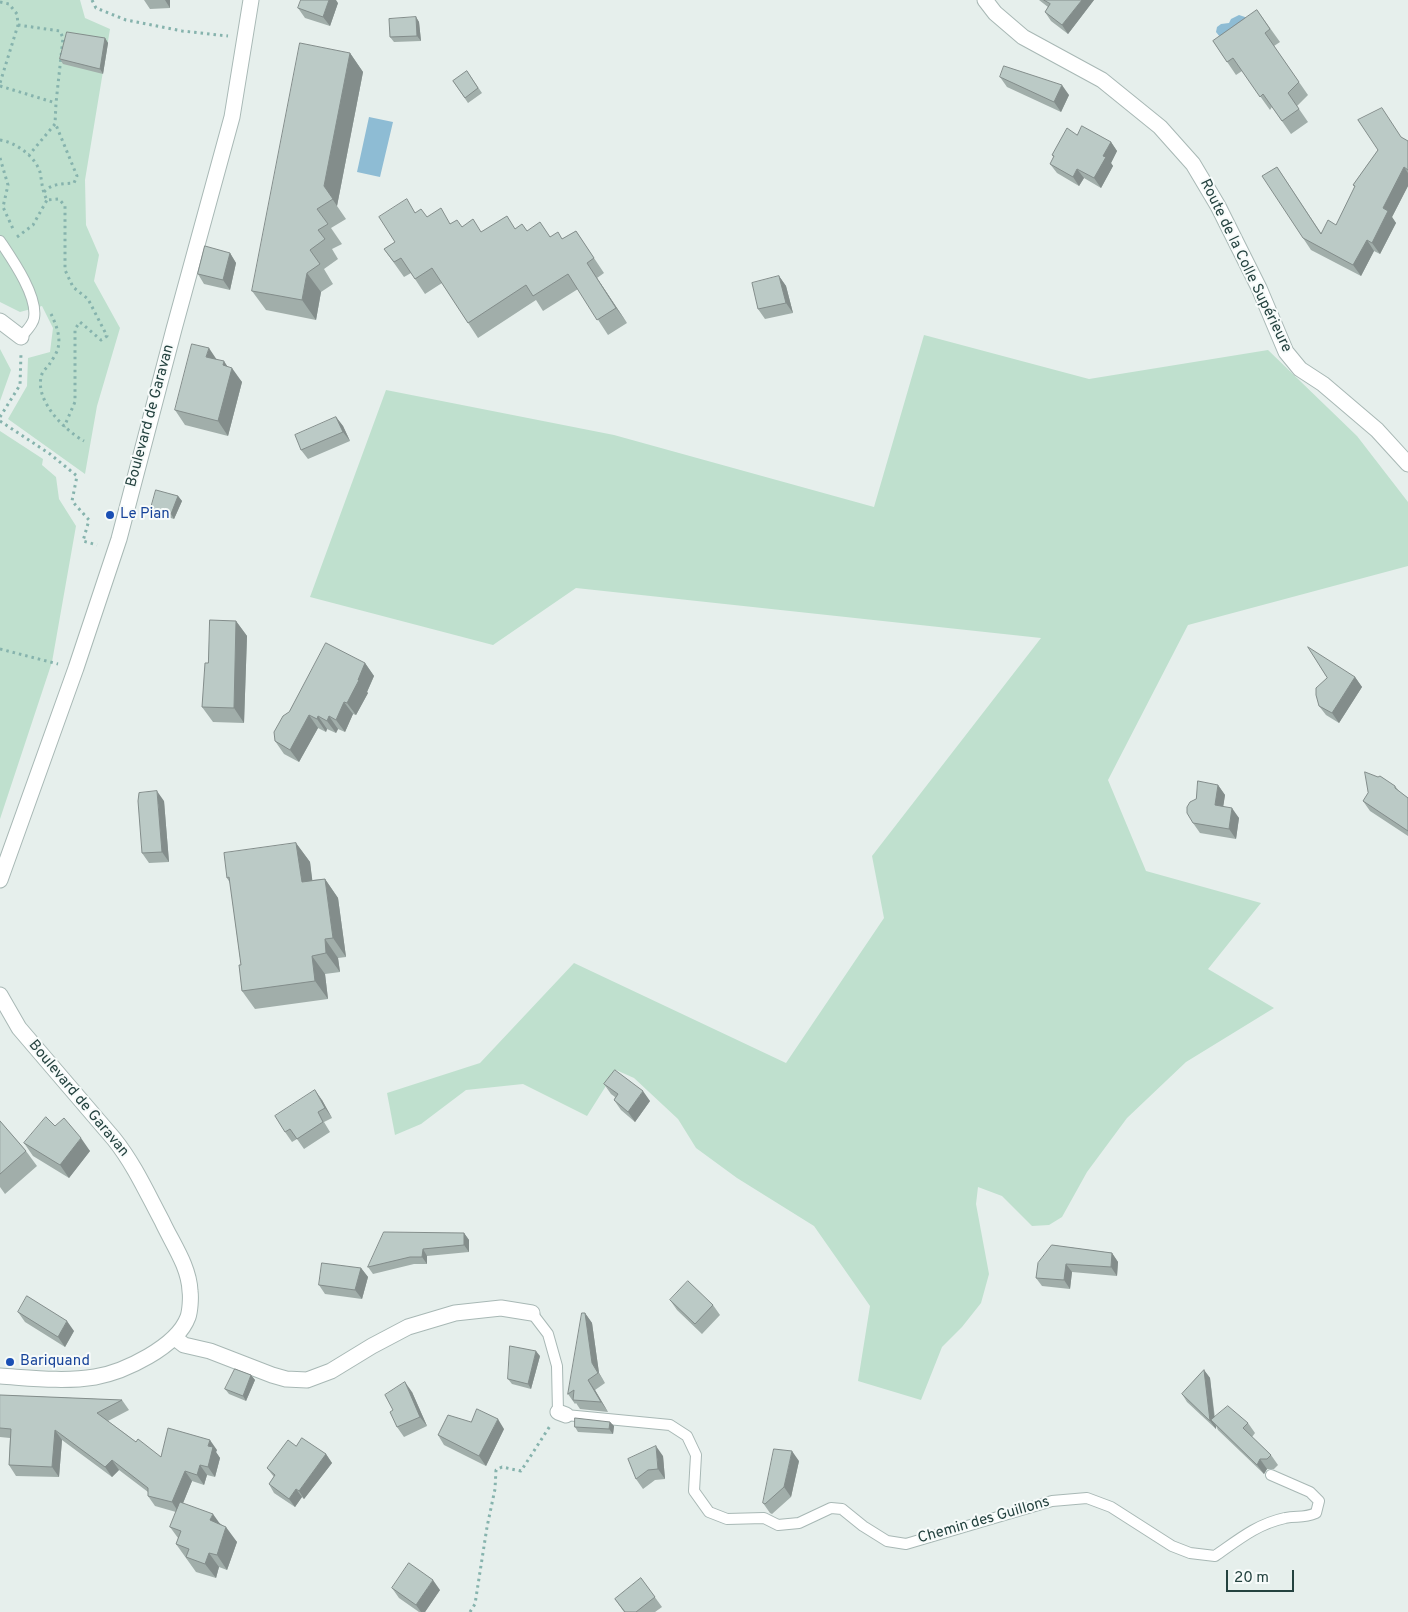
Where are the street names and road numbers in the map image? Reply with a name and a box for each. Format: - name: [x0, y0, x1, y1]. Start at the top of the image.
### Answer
- street label: Route de la Colle Supérieure: [1195, 176, 1295, 356]
- street label: Boulevard de Garavan: [123, 343, 179, 489]
- street label: Boulevard de Garavan: [24, 1037, 132, 1161]
- street label: Chemin des Guillons: [916, 1494, 1052, 1548]

